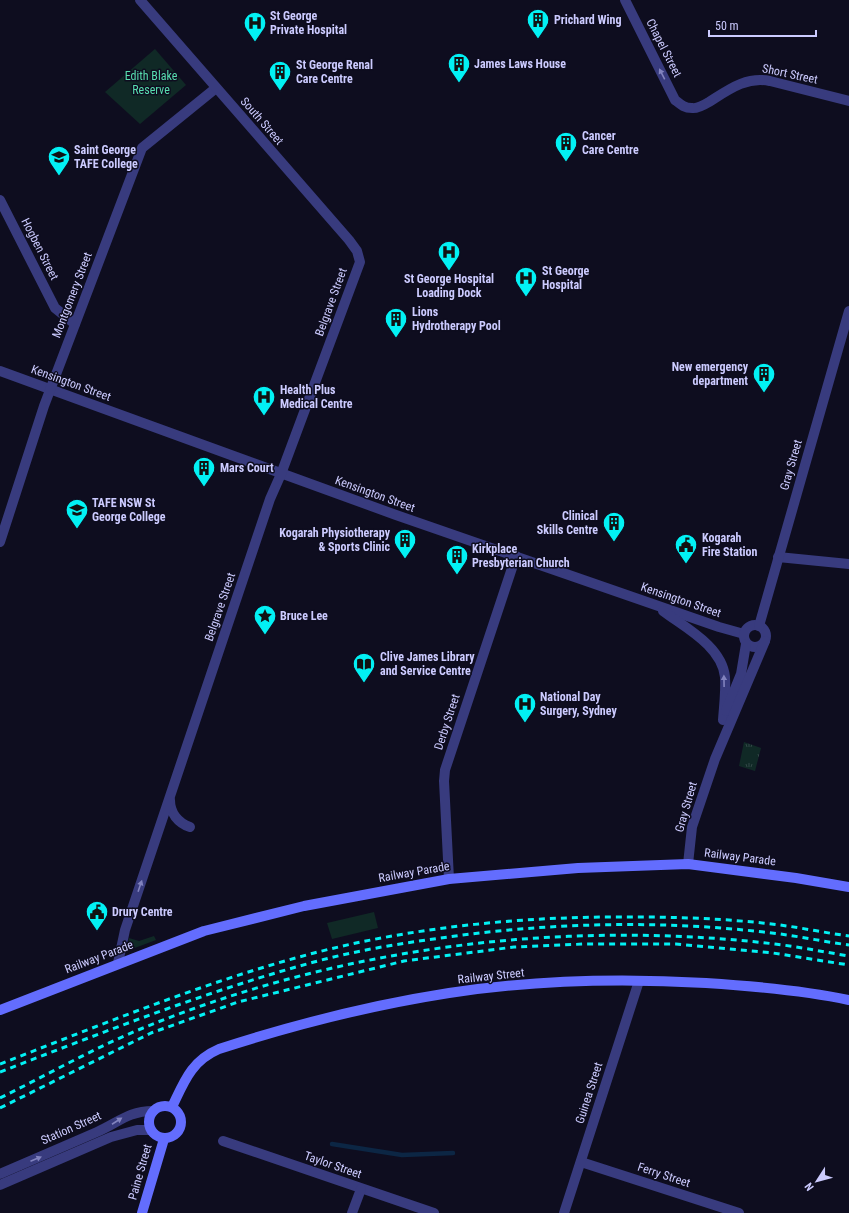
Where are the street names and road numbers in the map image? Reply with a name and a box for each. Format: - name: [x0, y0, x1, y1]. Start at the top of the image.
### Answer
- street label: Chapel Street: [643, 17, 685, 80]
- street label: Short Street: [761, 61, 819, 87]
- street label: South Street: [238, 94, 287, 148]
- street label: Hogben Street: [18, 216, 62, 283]
- street label: Montgomery Street: [49, 250, 95, 340]
- street label: Belgrave Street: [312, 266, 350, 338]
- street label: Kensington Street: [29, 362, 113, 404]
- street label: Gray Street: [777, 438, 805, 492]
- street label: Kensington Street: [333, 473, 417, 515]
- street label: Belgrave Street: [202, 571, 238, 643]
- street label: Kensington Street: [639, 580, 723, 620]
- street label: Derby Street: [431, 692, 463, 752]
- street label: Gray Street: [672, 780, 700, 834]
- street label: Railway Parade: [703, 846, 777, 868]
- street label: Railway Parade: [377, 859, 451, 885]
- street label: Railway Parade: [63, 937, 135, 976]
- street label: Railway Street: [457, 965, 525, 986]
- street label: Guinea Street: [572, 1060, 606, 1125]
- street label: Station Street: [39, 1108, 104, 1148]
- street label: Paine Street: [125, 1142, 155, 1202]
- street label: Taylor Street: [303, 1149, 364, 1181]
- street label: Ferry Street: [636, 1160, 693, 1190]

